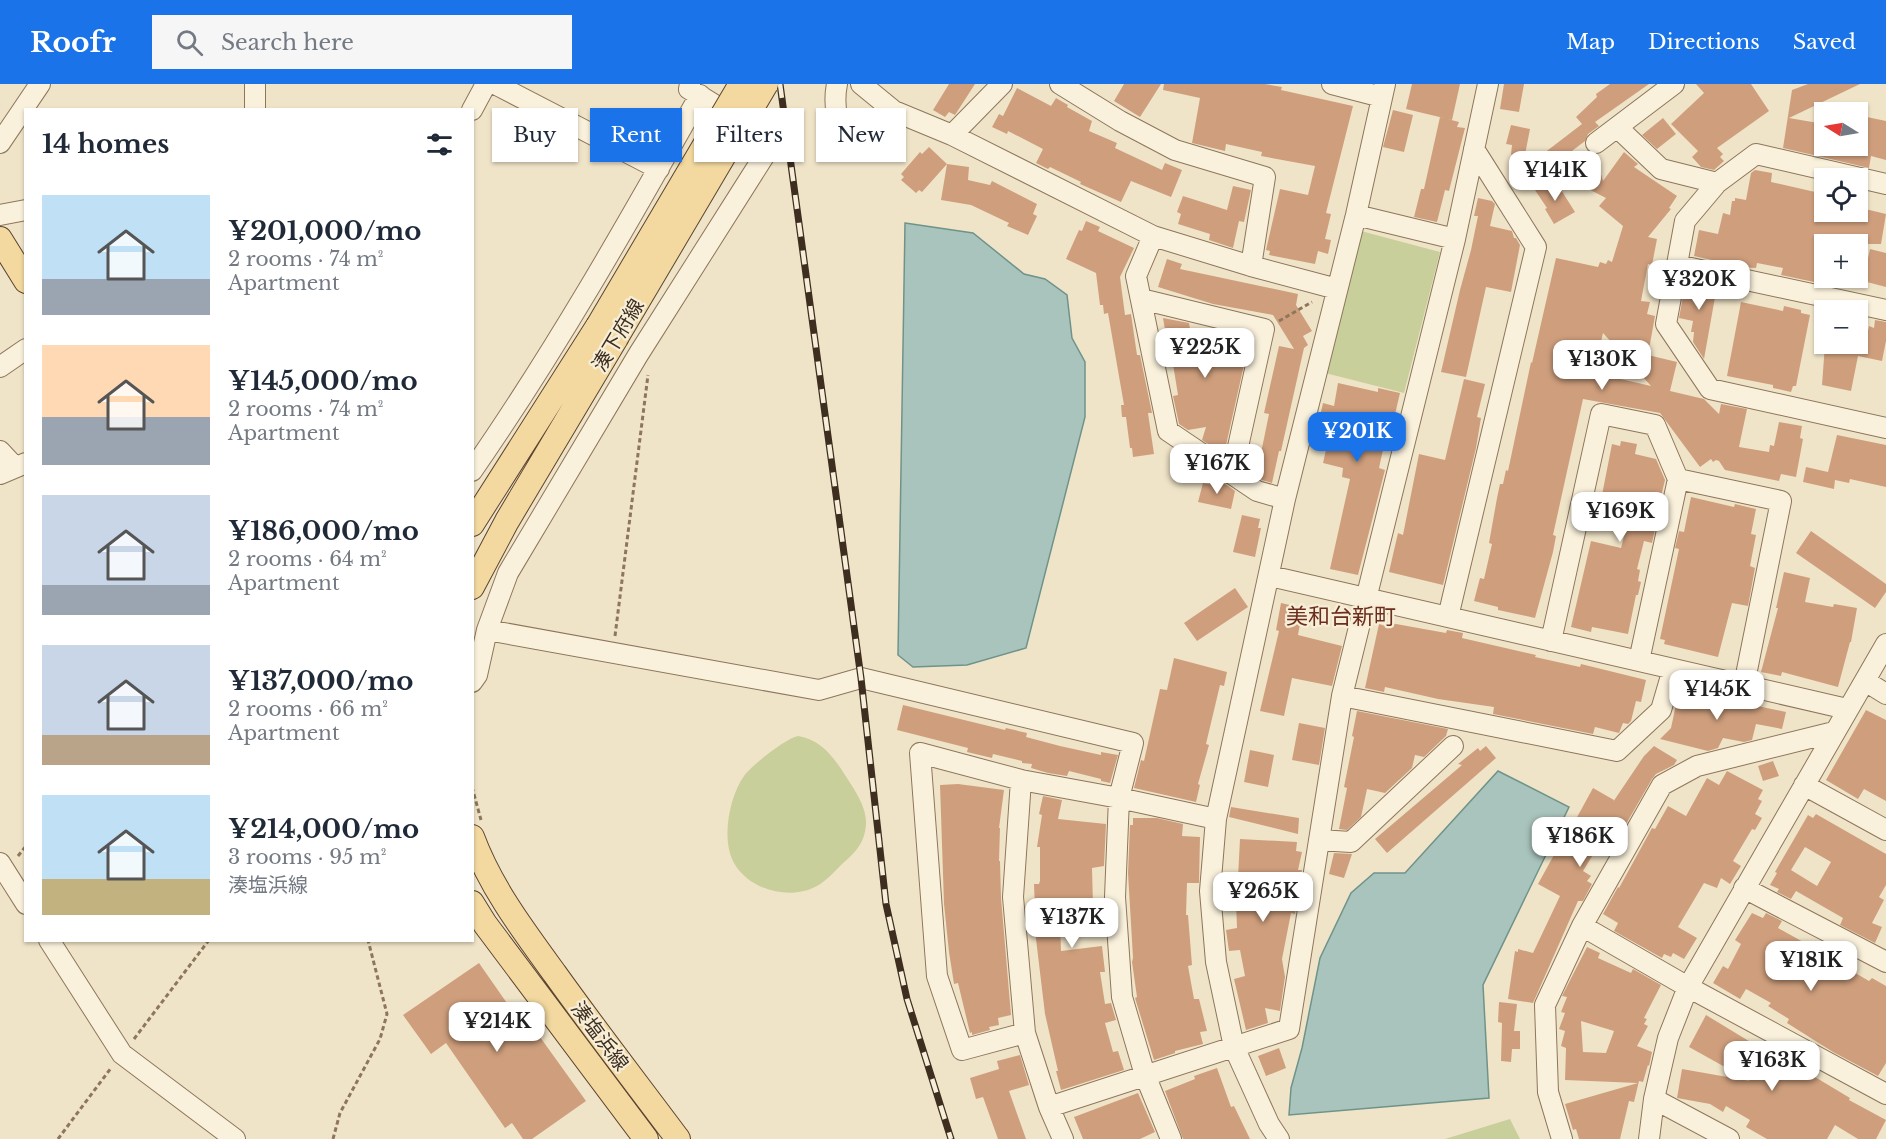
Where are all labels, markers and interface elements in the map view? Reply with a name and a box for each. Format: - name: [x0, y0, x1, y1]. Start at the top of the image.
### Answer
- search box: [152, 15, 572, 69]
- text: Roofr: [30, 25, 116, 60]
- icon: search: [173, 26, 206, 59]
- text: Search here: [221, 29, 354, 56]
- text: Map: [1566, 29, 1615, 55]
- text: Directions: [1648, 29, 1760, 55]
- text: Saved: [1793, 29, 1856, 55]
- north arrow: [1814, 102, 1868, 156]
- map controls: [1814, 102, 1868, 354]
- chip: Buy: [492, 108, 578, 162]
- chip: Rent: [590, 108, 682, 162]
- chip: Filters: [694, 108, 804, 162]
- chip: New: [816, 108, 906, 162]
- text: 14 homes: [42, 128, 169, 160]
- icon: filters: [423, 128, 456, 161]
- pin: ¥141K: [1513, 151, 1597, 202]
- text: ¥141K: [1523, 158, 1587, 182]
- button: locate: [1814, 168, 1868, 222]
- text: ¥201,000/mo: [228, 215, 422, 247]
- icon: home: [90, 219, 162, 291]
- button: +: [1814, 234, 1868, 288]
- text: 2 rooms · 74 m²: [228, 247, 384, 271]
- pin: ¥320K: [1657, 260, 1741, 311]
- text: ¥320K: [1662, 267, 1736, 291]
- text: Apartment: [228, 271, 339, 295]
- street label: 湊下府線: [587, 295, 649, 375]
- button: −: [1814, 300, 1868, 354]
- pin: ¥225K: [1163, 328, 1247, 379]
- text: ¥225K: [1169, 335, 1241, 359]
- pin: ¥130K: [1560, 340, 1644, 391]
- text: ¥130K: [1567, 347, 1637, 371]
- text: ¥145,000/mo: [228, 365, 418, 397]
- icon: home: [90, 369, 162, 441]
- text: 2 rooms · 74 m²: [228, 397, 384, 421]
- pin: ¥201K: [1315, 412, 1399, 463]
- text: ¥201K: [1322, 419, 1392, 443]
- text: Apartment: [228, 421, 339, 445]
- pin: ¥167K: [1175, 444, 1259, 495]
- text: ¥167K: [1184, 451, 1250, 475]
- pin: ¥169K: [1578, 492, 1662, 543]
- text: ¥169K: [1585, 499, 1655, 523]
- text: ¥186,000/mo: [228, 515, 419, 547]
- icon: home: [90, 519, 162, 591]
- text: 2 rooms · 64 m²: [228, 547, 387, 571]
- text: Apartment: [228, 571, 339, 595]
- district label: 美和台新町: [1286, 603, 1396, 630]
- text: ¥137,000/mo: [228, 665, 413, 697]
- icon: home: [90, 669, 162, 741]
- pin: ¥145K: [1675, 670, 1759, 721]
- text: ¥145K: [1683, 677, 1751, 701]
- text: 2 rooms · 66 m²: [228, 697, 388, 721]
- text: Apartment: [228, 721, 339, 745]
- text: ¥214,000/mo: [228, 813, 419, 845]
- pin: ¥186K: [1538, 817, 1622, 868]
- icon: home: [90, 819, 162, 891]
- text: ¥186K: [1546, 824, 1614, 848]
- text: 3 rooms · 95 m²: [228, 845, 386, 869]
- pin: ¥265K: [1221, 872, 1305, 923]
- text: 湊塩浜線: [228, 873, 308, 897]
- text: ¥265K: [1227, 879, 1299, 903]
- pin: ¥137K: [1030, 898, 1114, 949]
- text: ¥137K: [1039, 905, 1105, 929]
- pin: ¥181K: [1769, 941, 1853, 992]
- text: ¥181K: [1779, 948, 1843, 972]
- street label: 湊塩浜線: [566, 997, 634, 1075]
- pin: ¥214K: [455, 1002, 539, 1053]
- text: ¥214K: [463, 1009, 531, 1033]
- pin: ¥163K: [1730, 1041, 1814, 1092]
- text: ¥163K: [1738, 1048, 1806, 1072]

